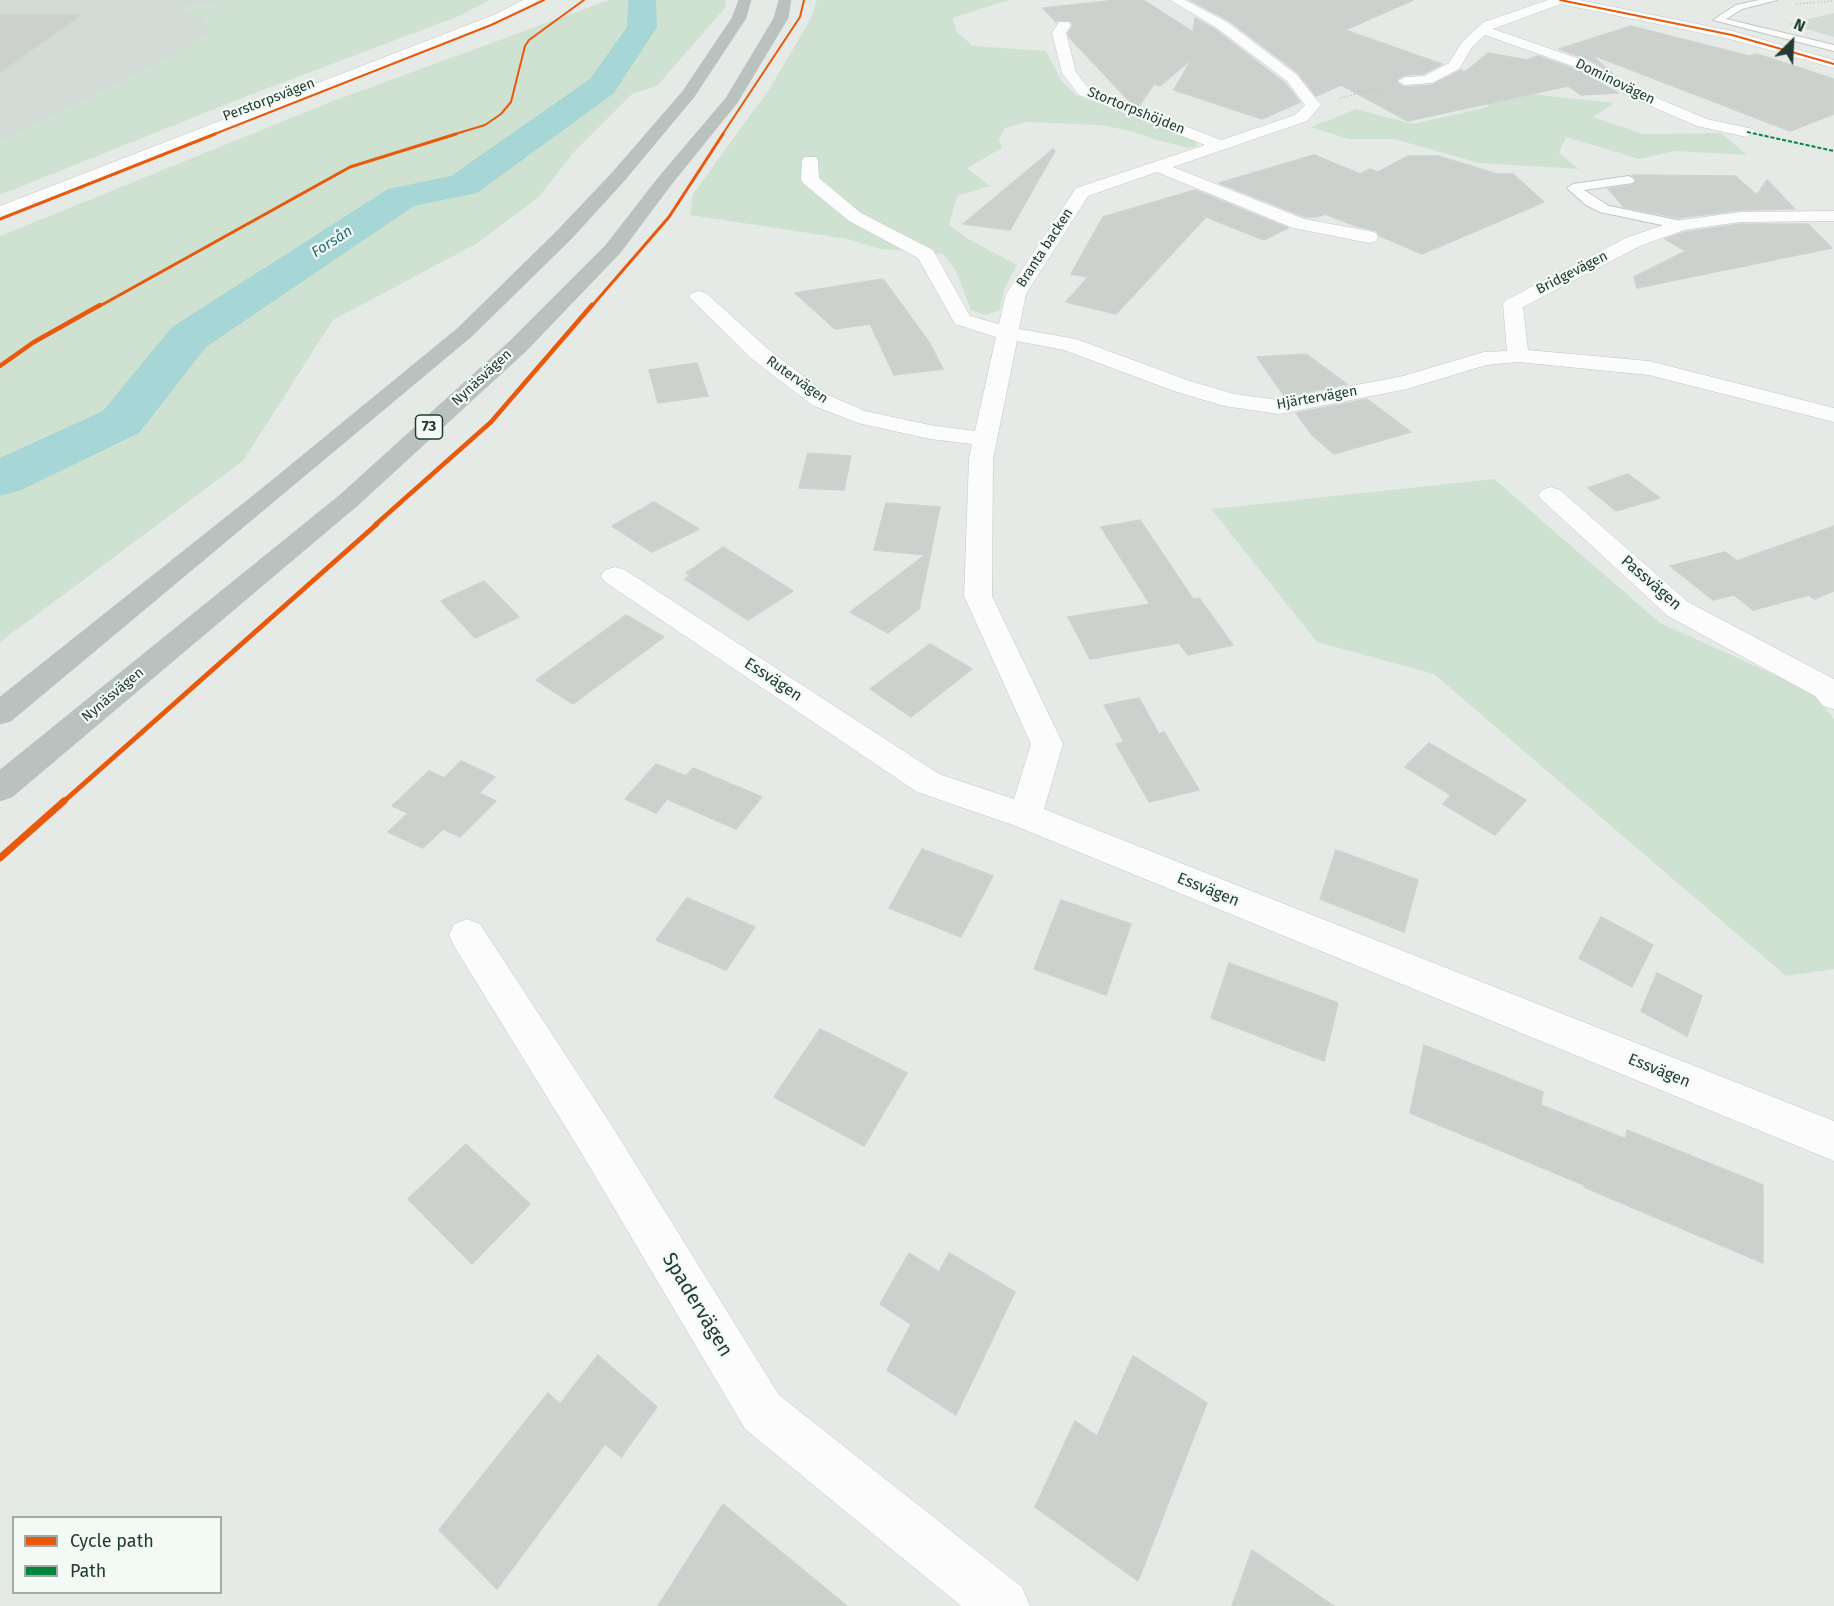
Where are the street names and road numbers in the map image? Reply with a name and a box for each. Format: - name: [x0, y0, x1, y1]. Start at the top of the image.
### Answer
- street label: Dominovägen: [1572, 55, 1658, 109]
- street label: Perstorpsvägen: [221, 75, 317, 125]
- street label: Stortorpshöjden: [1085, 84, 1187, 138]
- street label: Branta backen: [1013, 205, 1077, 291]
- street label: Bridgevägen: [1533, 248, 1611, 298]
- street label: Nynäsvägen: [449, 346, 515, 410]
- street label: Rutervägen: [763, 353, 831, 407]
- street label: Hjärtervägen: [1275, 383, 1359, 413]
- road number: 73: [416, 415, 442, 439]
- street label: Passvägen: [1617, 552, 1685, 614]
- street label: Essvägen: [740, 654, 806, 706]
- street label: Nynäsvägen: [79, 664, 147, 726]
- street label: Essvägen: [1174, 869, 1242, 911]
- street label: Essvägen: [1625, 1050, 1693, 1092]
- street label: Spadervägen: [657, 1249, 737, 1361]

